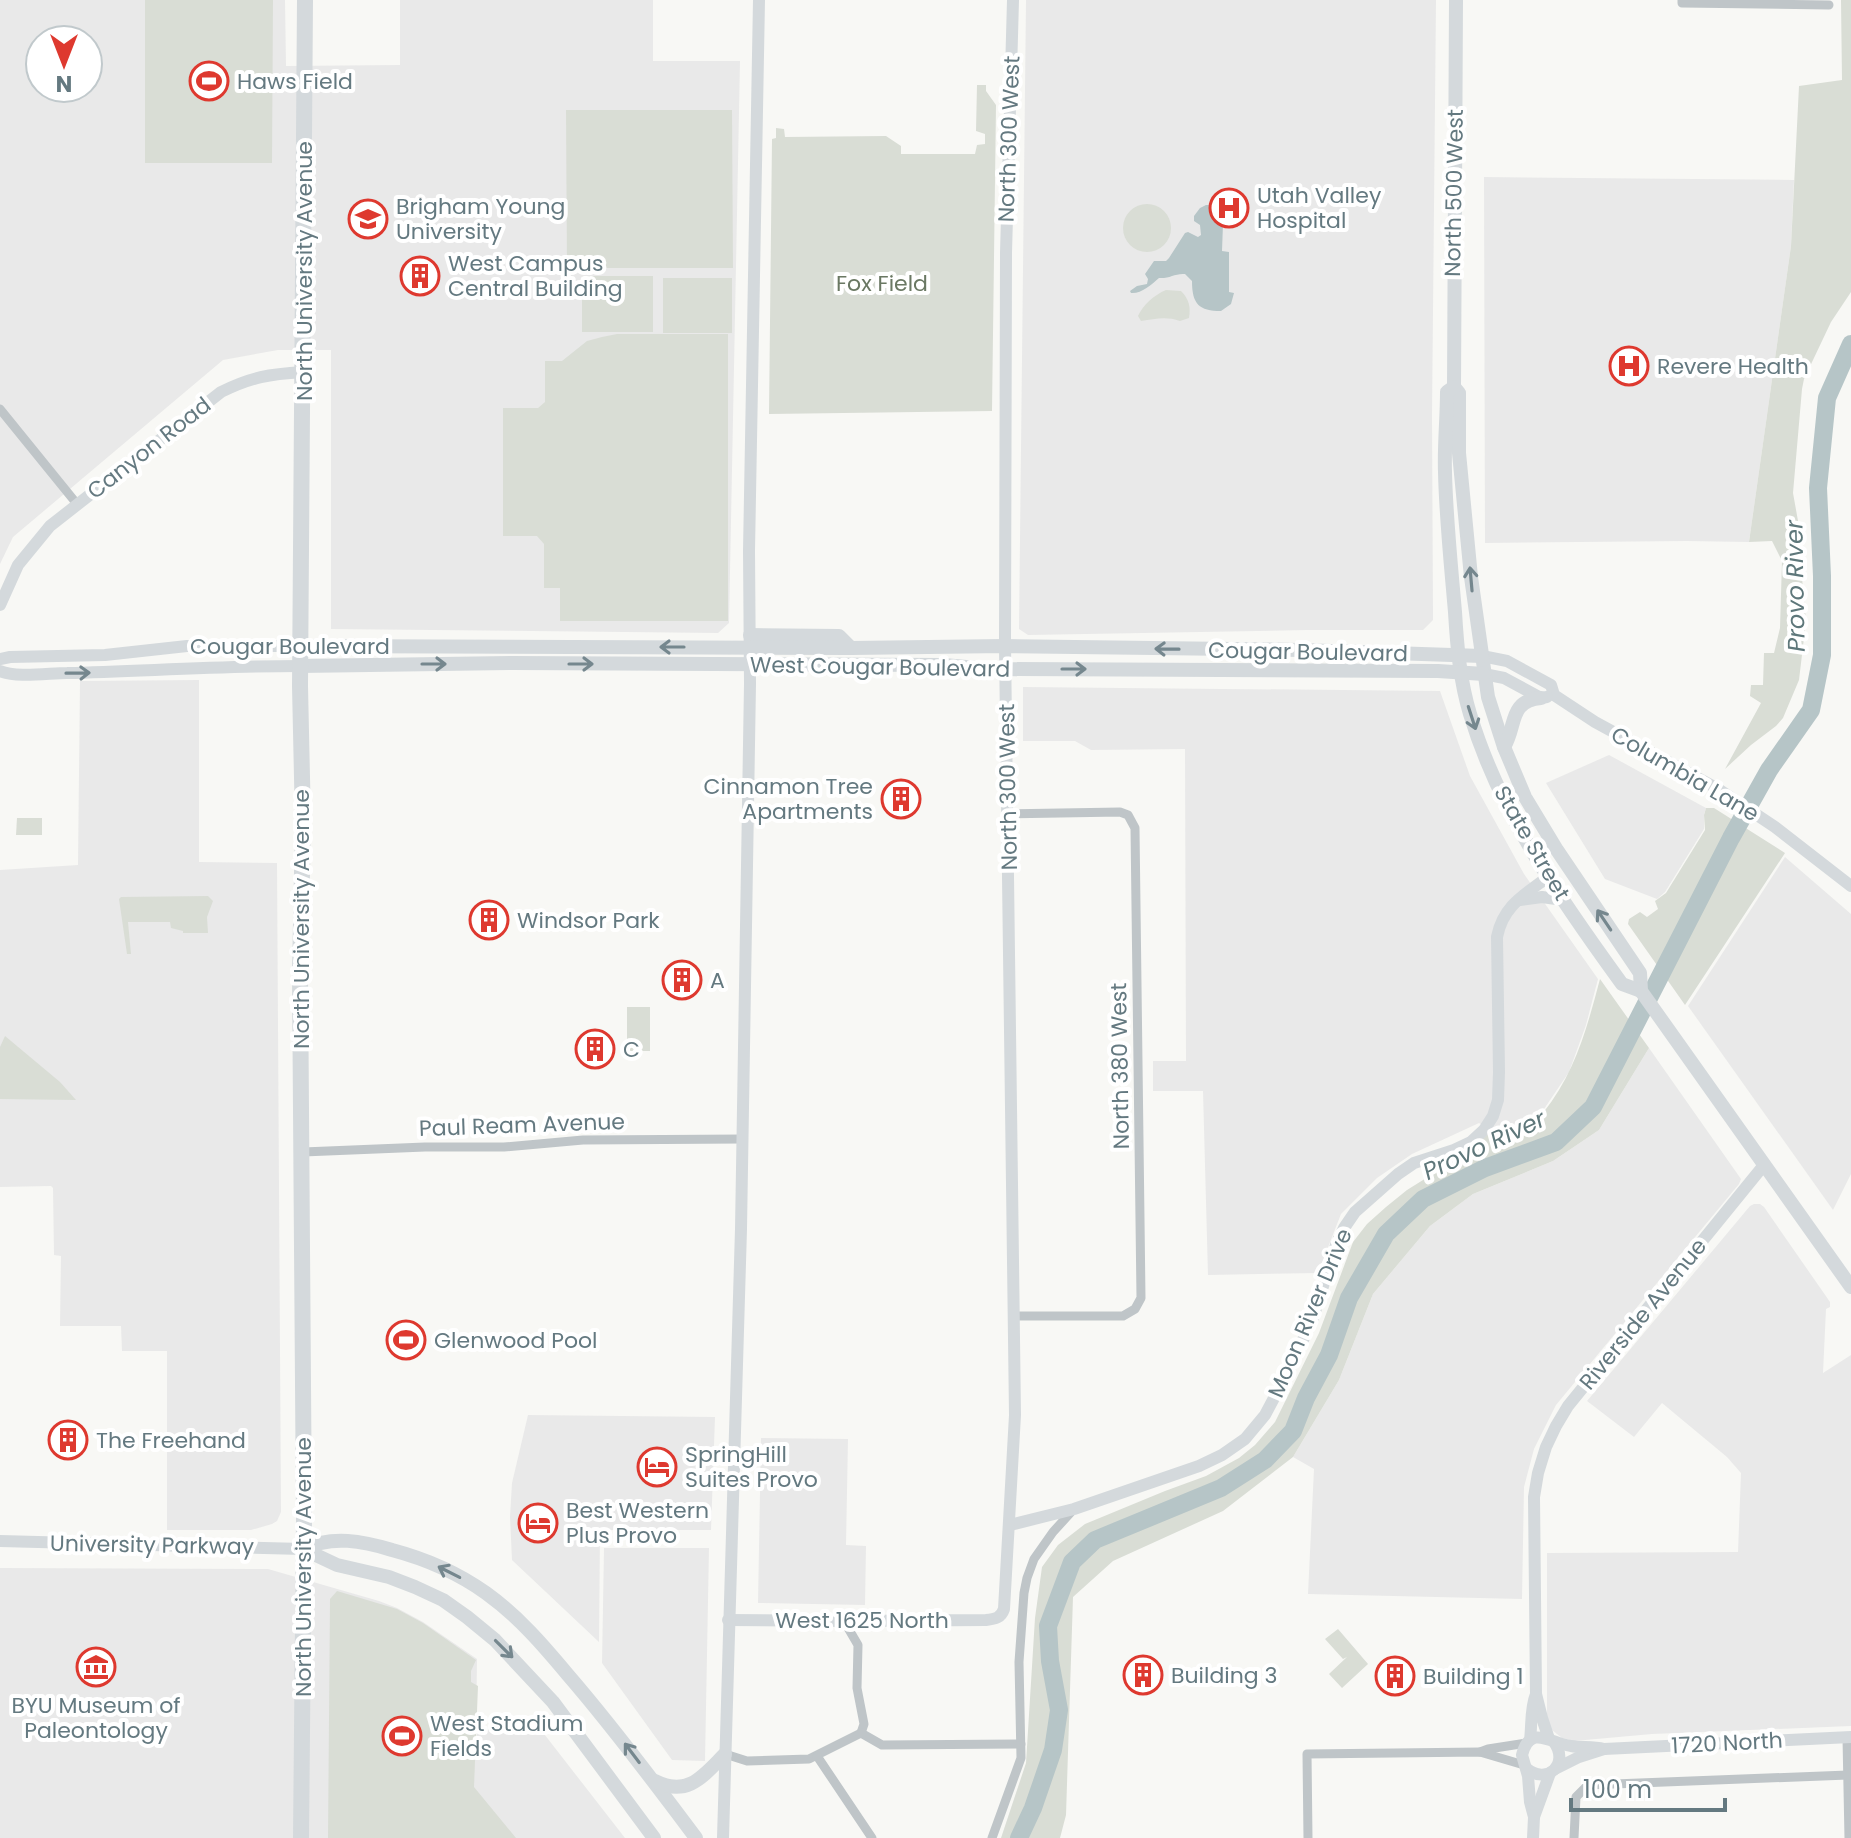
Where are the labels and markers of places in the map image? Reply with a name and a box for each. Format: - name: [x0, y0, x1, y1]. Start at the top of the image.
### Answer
- sports icon: Haws Field: [188, 60, 230, 102]
- place label: Haws Field: [237, 66, 353, 97]
- place label: Utah Valley Hospital: [1257, 180, 1382, 236]
- hospital icon: Utah Valley Hospital: [1208, 187, 1250, 229]
- place label: Brigham Young University: [396, 191, 565, 247]
- school or university icon: Brigham Young University: [347, 198, 389, 240]
- place label: West Campus Central Building: [448, 248, 623, 304]
- building icon: West Campus Central Building: [399, 255, 441, 297]
- hospital icon: Revere Health: [1608, 345, 1650, 387]
- place label: Revere Health: [1657, 351, 1809, 382]
- place label: Cinnamon Tree Apartments: [703, 771, 873, 827]
- building icon: Cinnamon Tree Apartments: [880, 778, 922, 820]
- building icon: Windsor Park: [468, 899, 510, 941]
- place label: Windsor Park: [517, 905, 660, 936]
- building icon: A: [661, 959, 703, 1001]
- place label: A: [710, 965, 725, 996]
- building icon: C: [574, 1028, 616, 1070]
- place label: C: [623, 1034, 640, 1065]
- sports icon: Glenwood Pool: [385, 1319, 427, 1361]
- place label: Glenwood Pool: [434, 1325, 598, 1356]
- building icon: The Freehand: [47, 1419, 89, 1461]
- place label: The Freehand: [96, 1425, 246, 1456]
- place label: SpringHill Suites Provo: [685, 1439, 818, 1495]
- hotel icon: SpringHill Suites Provo: [636, 1446, 678, 1488]
- place label: Best Western Plus Provo: [566, 1495, 709, 1551]
- hotel icon: Best Western Plus Provo: [517, 1502, 559, 1544]
- museum icon: BYU Museum of Paleontology: [75, 1646, 117, 1688]
- building icon: Building 3: [1122, 1654, 1164, 1696]
- building icon: Building 1: [1374, 1655, 1416, 1697]
- place label: Building 3: [1171, 1660, 1277, 1691]
- place label: Building 1: [1423, 1661, 1524, 1692]
- place label: BYU Museum of Paleontology: [11, 1690, 181, 1746]
- place label: West Stadium Fields: [430, 1708, 583, 1764]
- sports icon: West Stadium Fields: [381, 1715, 423, 1757]

